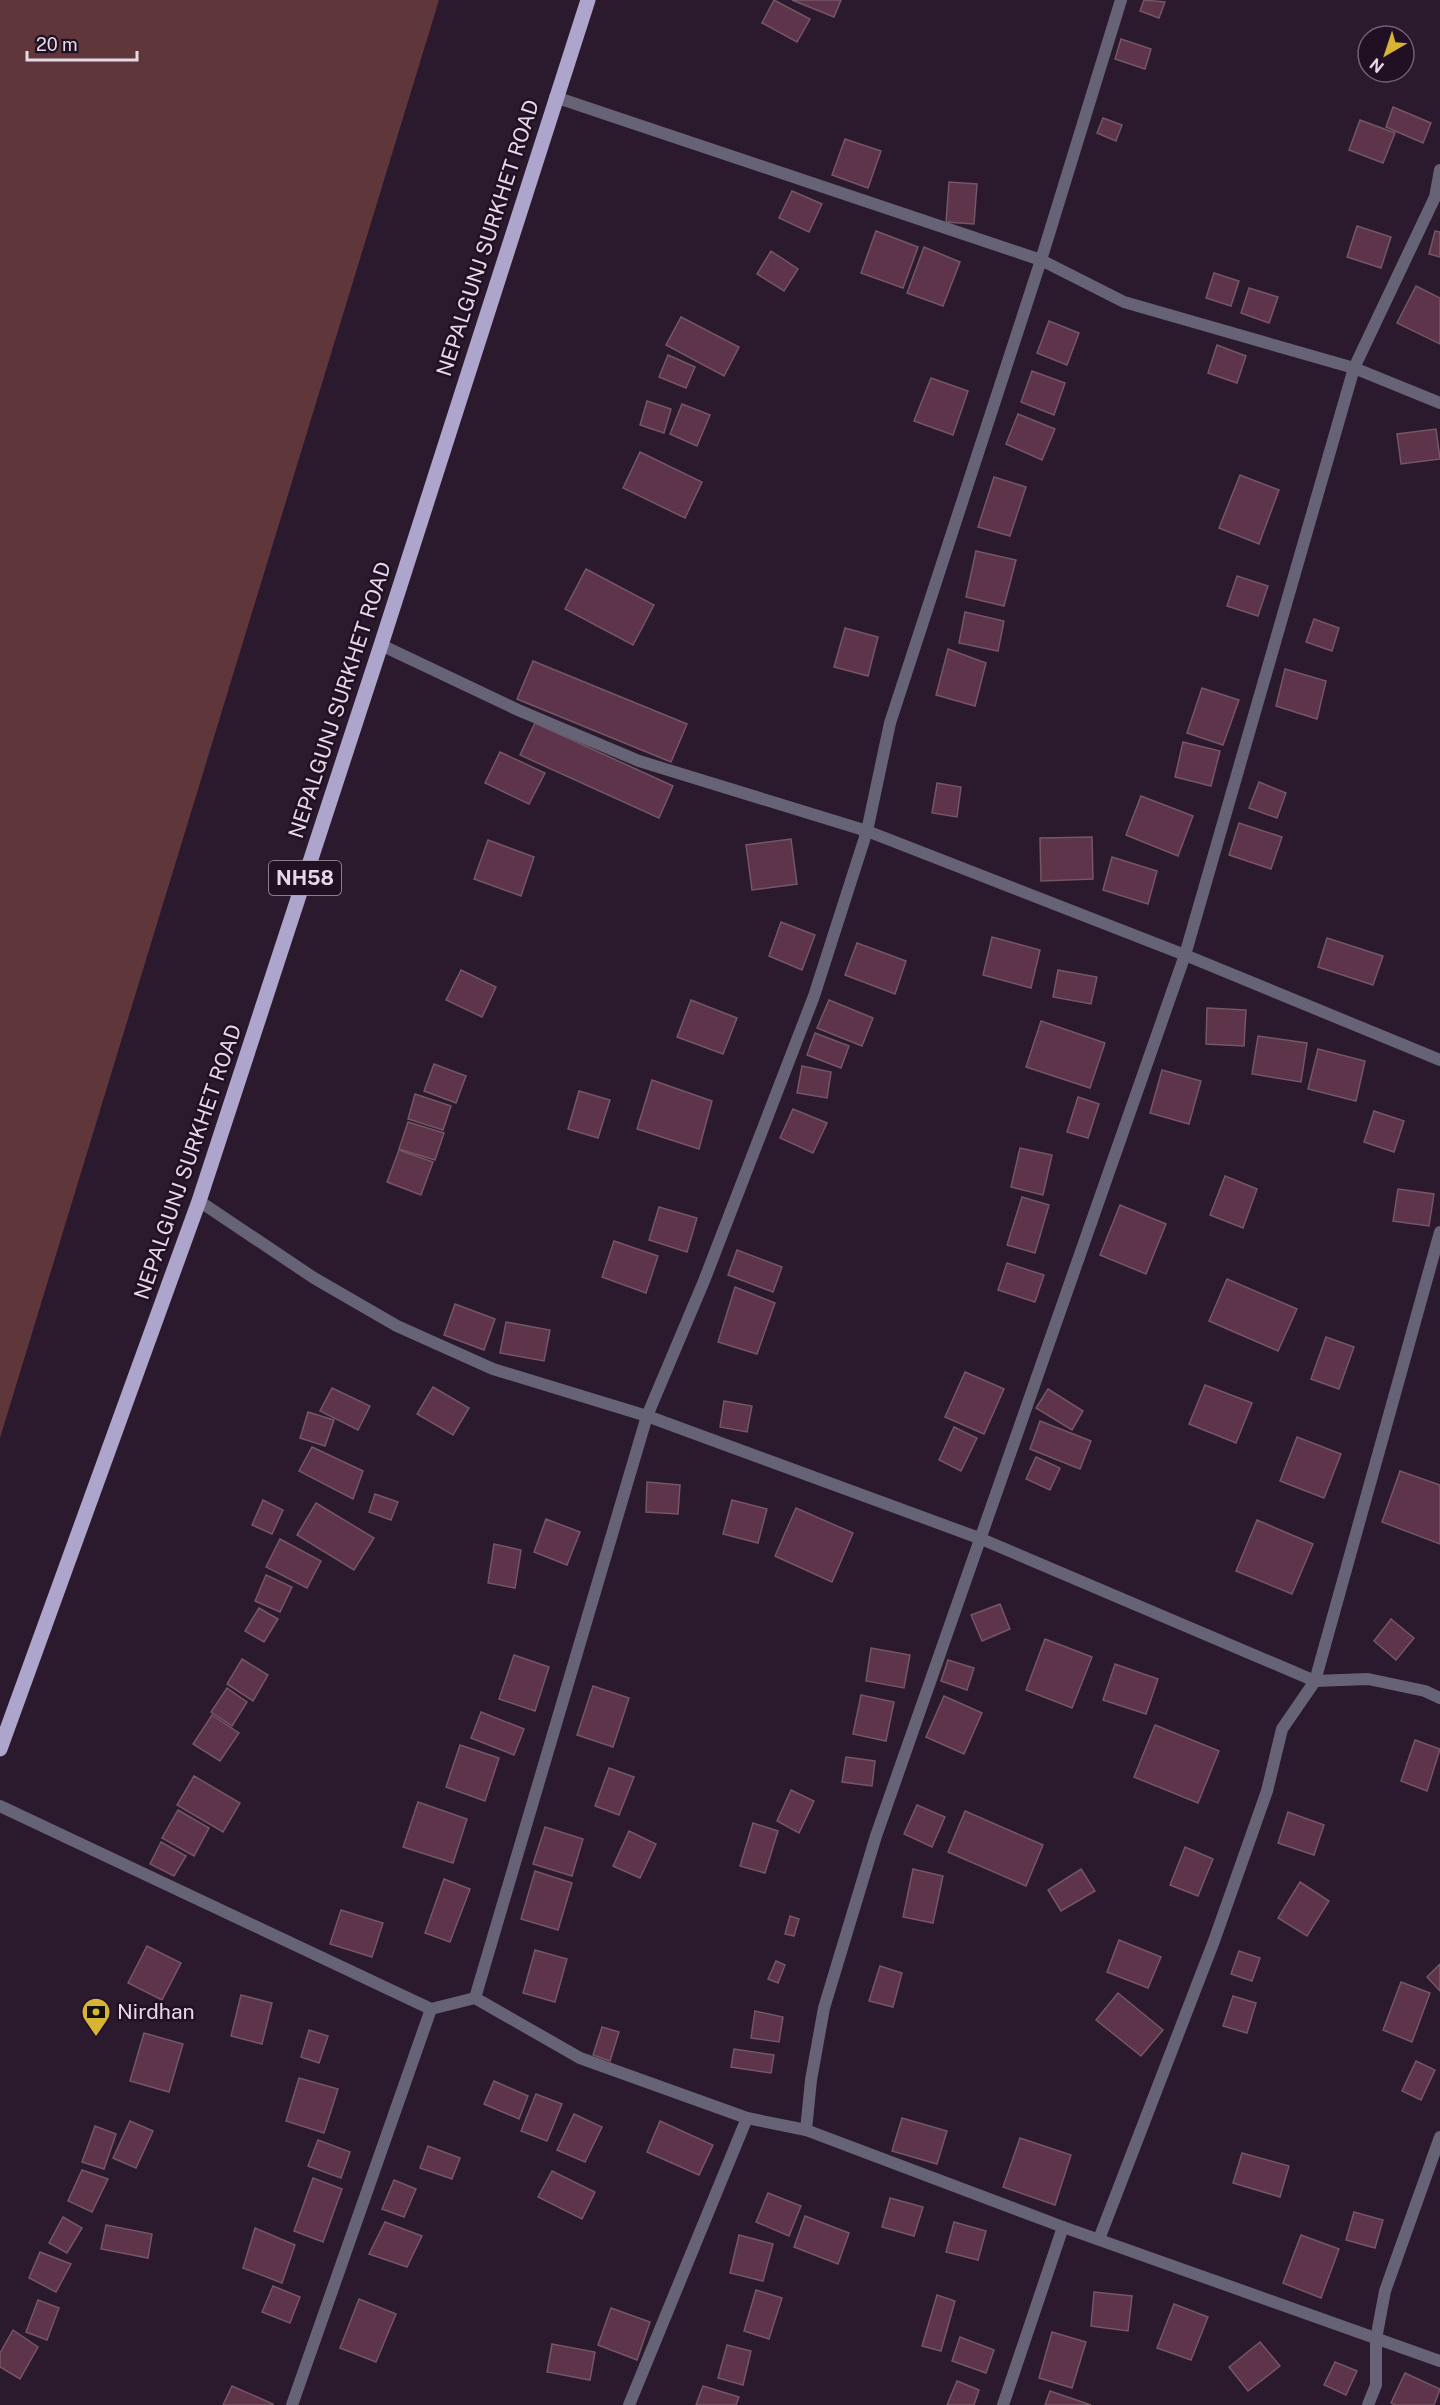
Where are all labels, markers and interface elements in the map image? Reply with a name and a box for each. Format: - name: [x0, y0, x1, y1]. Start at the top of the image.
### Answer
- scale bar: [27, 24, 136, 62]
- north arrow: [1356, 24, 1416, 84]
- text: 20 m: [36, 34, 78, 55]
- text: N: [1366, 54, 1388, 77]
- street label: NEPALGUNJ SURKHET ROAD: [431, 96, 544, 379]
- street label: NEPALGUNJ SURKHET ROAD: [283, 558, 396, 841]
- road number: NH58: [269, 861, 341, 895]
- street label: NEPALGUNJ SURKHET ROAD: [129, 1021, 246, 1303]
- bank icon: Nirdhan: [80, 1996, 112, 2038]
- place label: Nirdhan: [117, 1999, 195, 2024]

